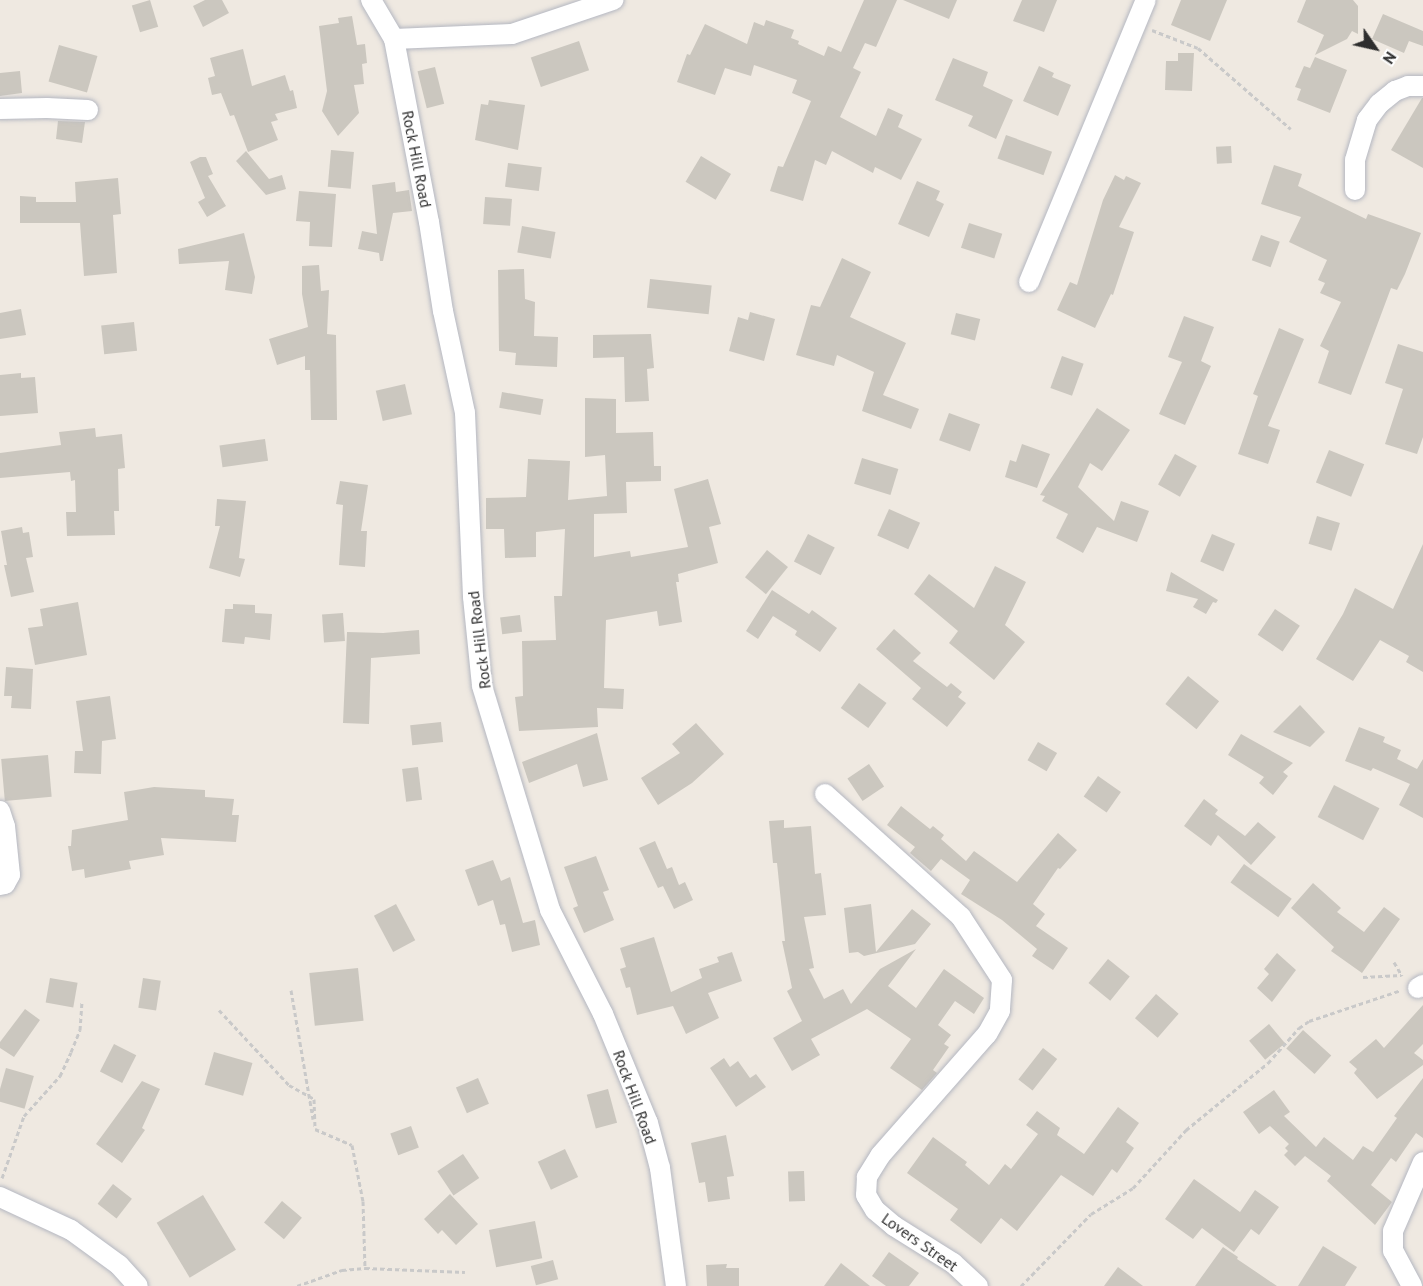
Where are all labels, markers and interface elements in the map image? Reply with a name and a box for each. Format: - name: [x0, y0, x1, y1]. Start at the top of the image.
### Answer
- north arrow: [1345, 18, 1405, 78]
- text: N: [1379, 48, 1401, 68]
- street label: Rock Hill Road: [398, 109, 436, 209]
- street label: Rock Hill Road: [463, 590, 495, 690]
- street label: Rock Hill Road: [609, 1047, 661, 1147]
- street label: Lovers Street: [878, 1209, 962, 1275]

